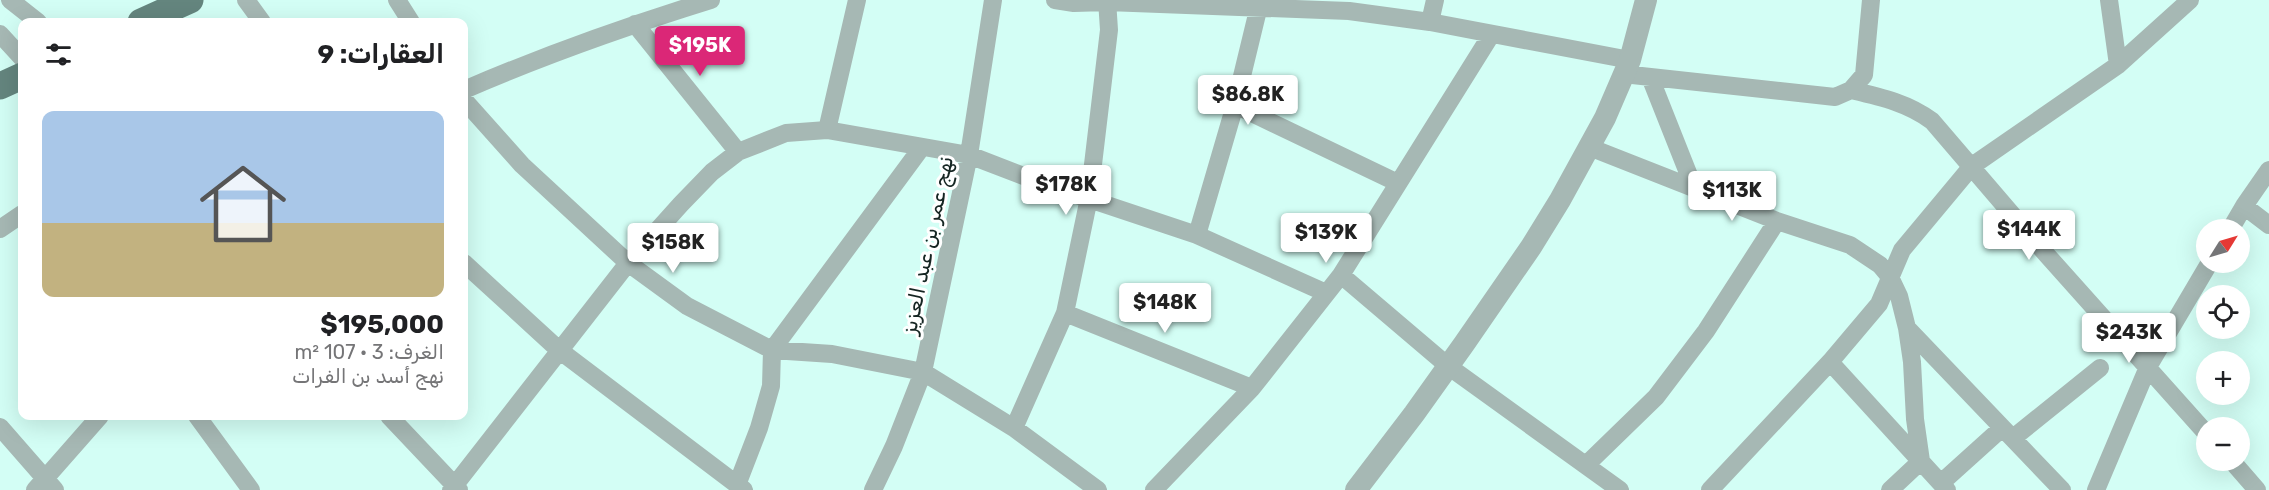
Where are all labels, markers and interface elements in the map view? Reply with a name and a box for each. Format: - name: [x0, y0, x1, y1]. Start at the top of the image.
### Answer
- pin: $195K: [658, 26, 742, 77]
- text: $195K: [669, 33, 731, 57]
- icon: filters: [42, 38, 75, 71]
- text: العقارات: 9: [318, 39, 444, 70]
- pin: $86.8K: [1199, 75, 1297, 126]
- text: $86.8K: [1212, 82, 1284, 106]
- icon: home: [189, 150, 297, 258]
- street label: نهج عمر بن عبد العزيز: [896, 154, 960, 339]
- pin: $178K: [1024, 165, 1108, 216]
- pin: $113K: [1690, 171, 1774, 222]
- text: $178K: [1035, 172, 1097, 196]
- text: $113K: [1702, 178, 1762, 202]
- pin: $144K: [1987, 210, 2071, 261]
- pin: $139K: [1284, 213, 1368, 264]
- text: $144K: [1997, 217, 2061, 241]
- north arrow: [2196, 219, 2250, 273]
- map controls: [2196, 219, 2250, 471]
- text: $139K: [1295, 220, 1357, 244]
- pin: $158K: [631, 223, 715, 274]
- text: $158K: [641, 230, 705, 254]
- pin: $148K: [1123, 283, 1207, 334]
- button: locate: [2196, 285, 2250, 339]
- text: $148K: [1133, 290, 1197, 314]
- text: $195,000: [320, 309, 444, 340]
- pin: $243K: [2087, 313, 2171, 364]
- text: $243K: [2096, 320, 2162, 344]
- text: الغرف: 3 · 107 m²: [294, 340, 444, 364]
- button: +: [2196, 351, 2250, 405]
- text: نهج أسد بن الفرات: [292, 364, 444, 388]
- button: −: [2196, 417, 2250, 471]

